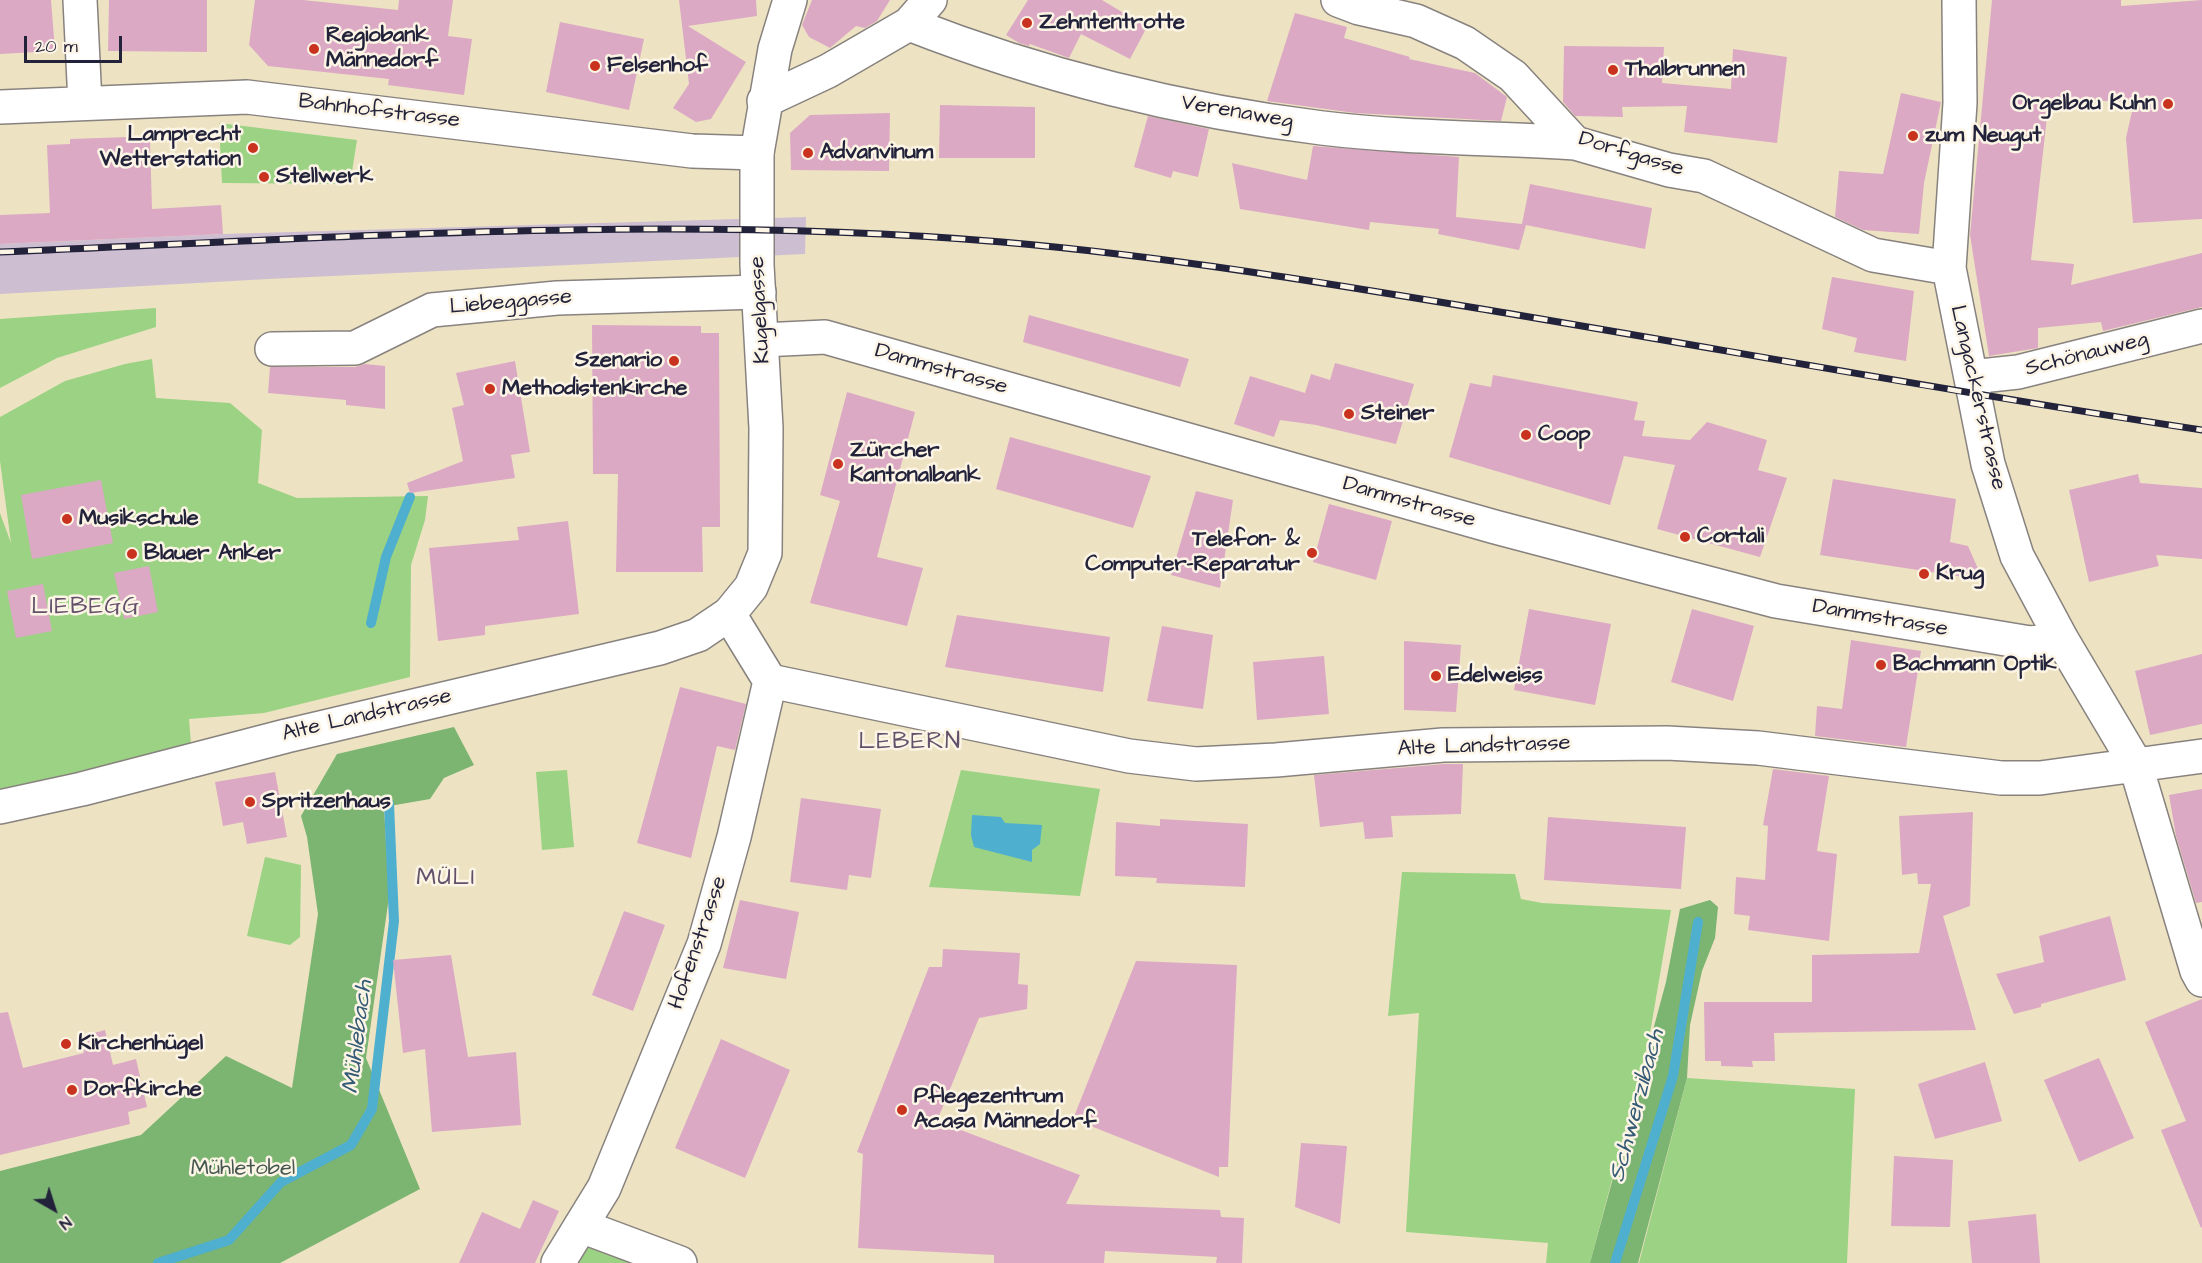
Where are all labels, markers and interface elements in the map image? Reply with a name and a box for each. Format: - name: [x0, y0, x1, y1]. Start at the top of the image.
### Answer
- place label: Zehntentrotte: [1039, 10, 1185, 36]
- marker: Zehntentrotte: [1020, 16, 1034, 30]
- place label: Regiobank Männedorf: [326, 23, 438, 74]
- scale bar: [27, 24, 124, 62]
- text: 20 m: [35, 34, 78, 59]
- marker: Regiobank Männedorf: [307, 42, 321, 56]
- place label: Felsenhof: [607, 53, 708, 79]
- place label: Thalbrunnen: [1625, 57, 1745, 83]
- marker: Felsenhof: [588, 59, 602, 73]
- marker: Thalbrunnen: [1606, 63, 1620, 77]
- street label: Bahnhofstrasse: [297, 89, 461, 135]
- street label: Verenaweg: [1179, 90, 1295, 136]
- place label: Orgelbau Kuhn: [2013, 91, 2156, 117]
- marker: Orgelbau Kuhn: [2161, 97, 2175, 111]
- place label: Lamprecht Wetterstation: [100, 122, 241, 174]
- place label: zum Neugut: [1925, 123, 2041, 149]
- street label: Dorfgasse: [1575, 127, 1687, 183]
- marker: zum Neugut: [1906, 129, 1920, 143]
- place label: Advanvinum: [820, 140, 933, 166]
- marker: Lamprecht Wetterstation: [246, 141, 260, 155]
- marker: Advanvinum: [801, 146, 815, 160]
- place label: Stellwerk: [276, 164, 373, 190]
- marker: Stellwerk: [257, 170, 271, 184]
- street label: Kugelgasse: [745, 256, 777, 364]
- street label: Liebeggasse: [449, 285, 573, 321]
- street label: Langackerstrasse: [1943, 303, 2011, 493]
- street label: Schönauweg: [2023, 327, 2151, 383]
- street label: Dammstrasse: [872, 338, 1010, 402]
- place label: Szenario: [575, 348, 662, 374]
- marker: Szenario: [667, 354, 681, 368]
- place label: Methodistenkirche: [502, 376, 687, 402]
- marker: Methodistenkirche: [483, 382, 497, 396]
- place label: Steiner: [1361, 401, 1434, 427]
- marker: Steiner: [1342, 407, 1356, 421]
- place label: Coop: [1538, 422, 1591, 448]
- marker: Coop: [1519, 428, 1533, 442]
- place label: Zürcher Kantonalbank: [850, 438, 980, 490]
- marker: Zürcher Kantonalbank: [831, 457, 845, 471]
- street label: Dammstrasse: [1340, 471, 1478, 535]
- place label: Musikschule: [79, 506, 199, 532]
- marker: Musikschule: [60, 512, 74, 526]
- place label: Cortali: [1697, 524, 1764, 550]
- place label: Telefon- & Computer-Reparatur: [1085, 527, 1300, 578]
- marker: Cortali: [1678, 530, 1692, 544]
- place label: Blauer Anker: [144, 541, 281, 567]
- marker: Telefon- & Computer-Reparatur: [1305, 546, 1319, 560]
- marker: Blauer Anker: [125, 547, 139, 561]
- place label: Krug: [1936, 561, 1984, 587]
- marker: Krug: [1917, 567, 1931, 581]
- district label: LIEBEGG: [31, 594, 141, 622]
- street label: Dammstrasse: [1810, 594, 1950, 644]
- place label: Bachmann Optik: [1893, 652, 2056, 678]
- marker: Bachmann Optik: [1874, 658, 1888, 672]
- place label: Edelweiss: [1448, 663, 1543, 689]
- marker: Edelweiss: [1429, 669, 1443, 683]
- street label: Alte Landstrasse: [280, 684, 454, 748]
- district label: LEBERN: [858, 729, 962, 757]
- street label: Alte Landstrasse: [1397, 731, 1571, 763]
- place label: Spritzenhaus: [262, 789, 391, 815]
- marker: Spritzenhaus: [243, 795, 257, 809]
- district label: MÜLI: [416, 865, 476, 893]
- street label: Hofenstrasse: [664, 873, 734, 1013]
- water label: Mühlebach: [338, 979, 380, 1095]
- water label: Schwerzibach: [1604, 1027, 1672, 1185]
- place label: Kirchenhügel: [78, 1031, 203, 1057]
- marker: Kirchenhügel: [59, 1037, 73, 1051]
- place label: Dorfkirche: [84, 1077, 202, 1103]
- marker: Dorfkirche: [65, 1083, 79, 1097]
- place label: Pflegezentrum Acasa Männedorf: [914, 1084, 1096, 1136]
- marker: Pflegezentrum Acasa Männedorf: [895, 1103, 909, 1117]
- park label: Mühletobel: [191, 1156, 295, 1182]
- north arrow: [24, 1179, 84, 1239]
- text: N: [55, 1211, 76, 1235]

